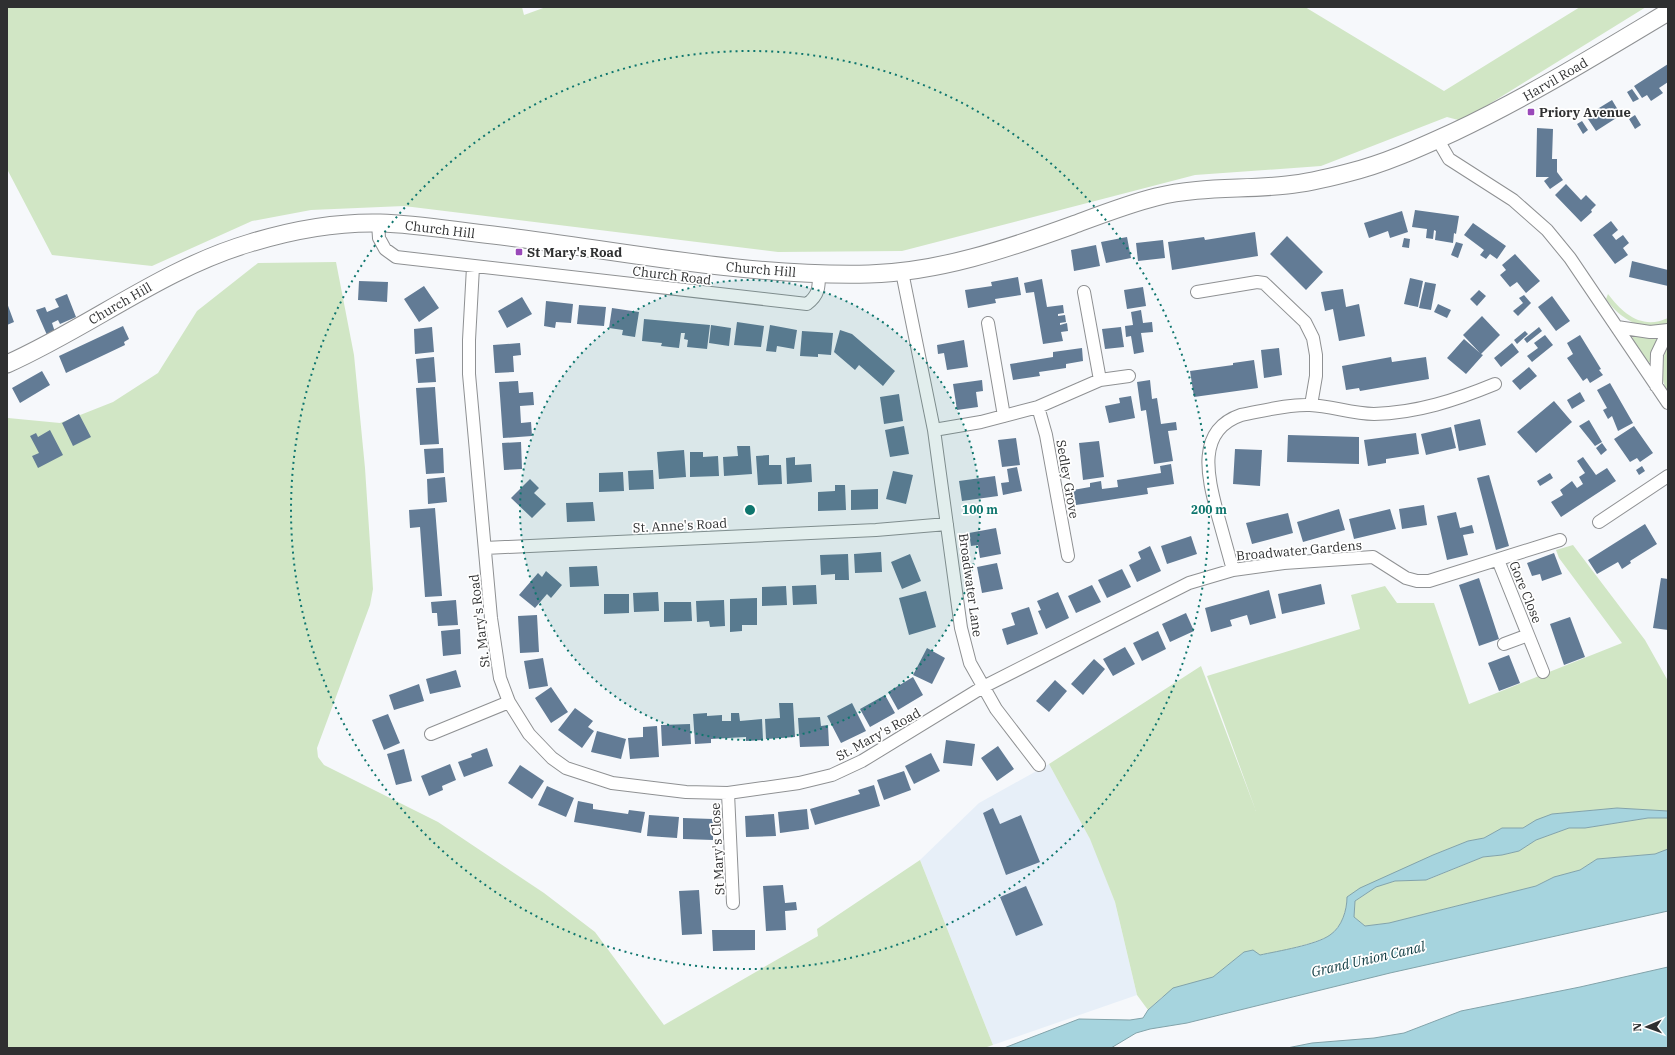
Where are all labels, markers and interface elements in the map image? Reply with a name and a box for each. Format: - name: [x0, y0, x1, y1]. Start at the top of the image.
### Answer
- street label: Harvil Road: [1520, 54, 1591, 105]
- place label: Priory Avenue: [1539, 104, 1631, 121]
- marker: Priory Avenue: [1526, 107, 1536, 117]
- street label: Church Hill: [404, 217, 476, 242]
- place label: St Mary's Road: [527, 244, 622, 261]
- marker: St Mary's Road: [514, 247, 524, 257]
- street label: Church Hill: [725, 258, 797, 281]
- street label: Church Road: [632, 262, 712, 289]
- street label: Church Hill: [86, 278, 155, 328]
- street label: Sedley Grove: [1052, 438, 1083, 520]
- text: 100 m: [962, 502, 998, 517]
- text: 200 m: [1191, 502, 1227, 517]
- centre of rings: [743, 503, 757, 517]
- street label: St. Anne's Road: [632, 515, 728, 536]
- street label: Broadwater Lane: [955, 532, 986, 638]
- street label: Broadwater Gardens: [1235, 537, 1363, 564]
- street label: Gore Close: [1505, 559, 1546, 626]
- street label: St. Mary's Road: [465, 573, 494, 669]
- street label: St. Mary's Road: [833, 704, 924, 765]
- street label: St Mary's Close: [707, 802, 728, 896]
- water label: Grand Union Canal: [1309, 937, 1428, 981]
- north arrow: [1627, 1007, 1667, 1047]
- text: N: [1630, 1022, 1644, 1032]

